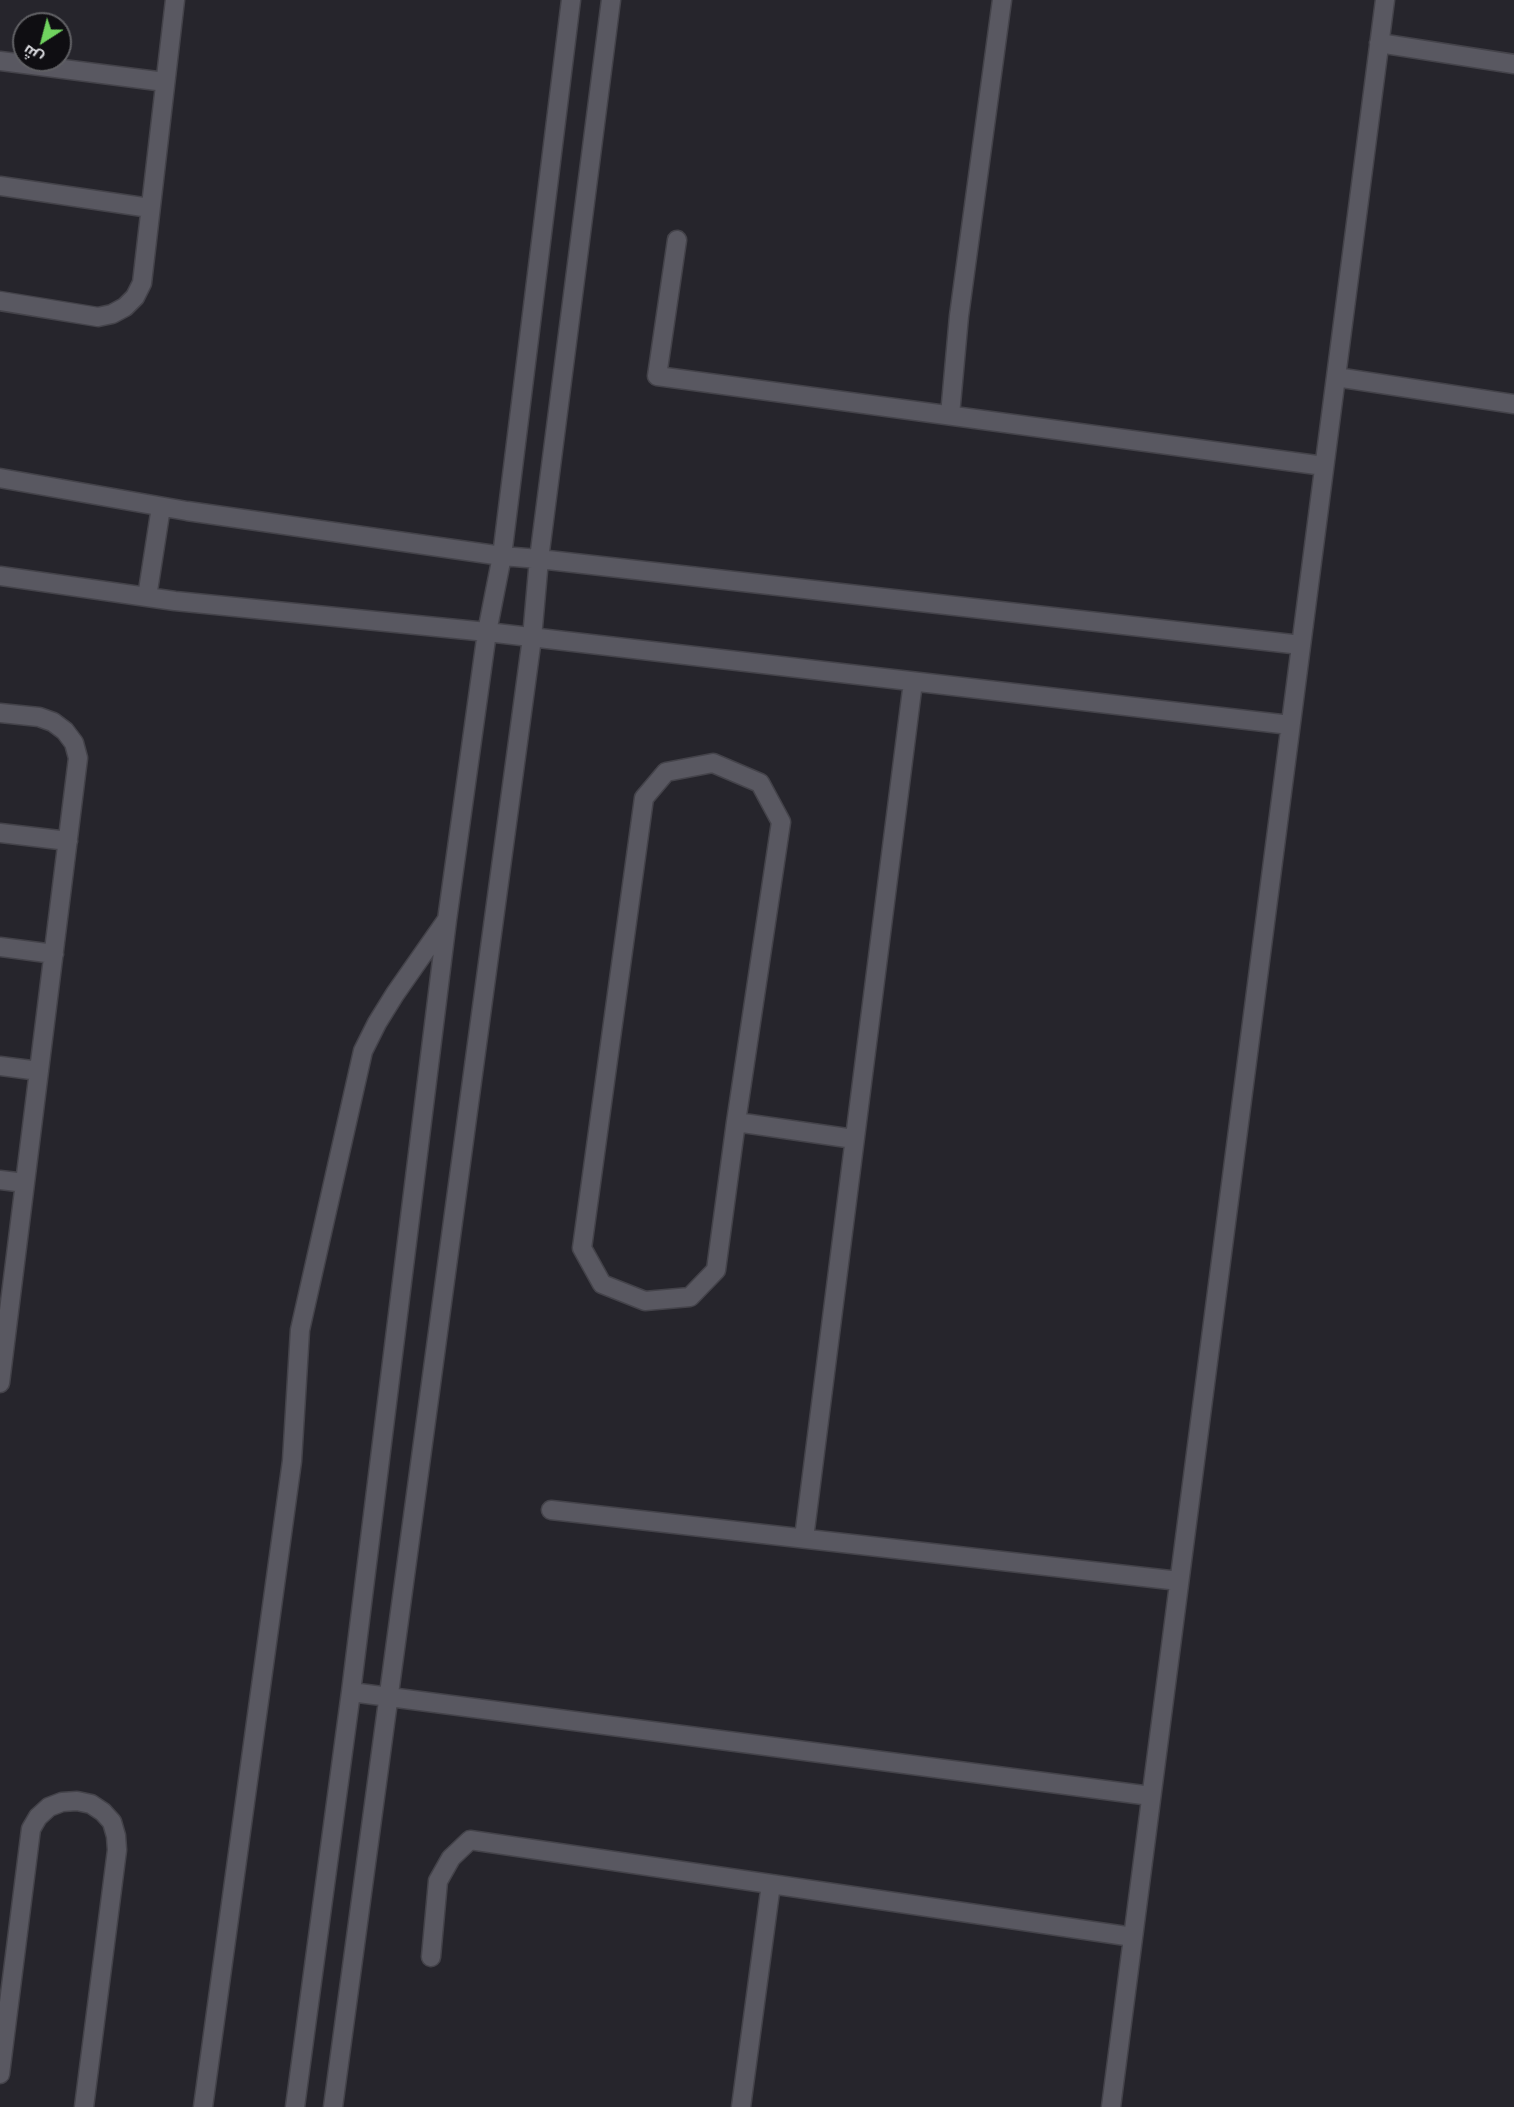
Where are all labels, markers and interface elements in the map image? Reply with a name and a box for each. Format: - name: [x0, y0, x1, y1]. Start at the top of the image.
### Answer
- north arrow: [12, 12, 72, 72]
- text: ش: [18, 41, 47, 69]

